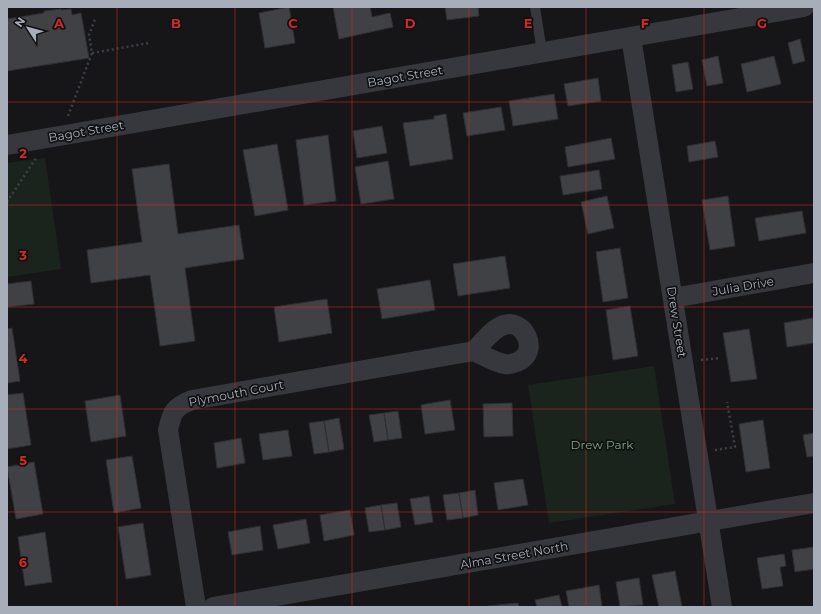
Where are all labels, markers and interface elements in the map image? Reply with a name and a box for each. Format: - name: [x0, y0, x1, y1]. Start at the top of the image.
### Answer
- north arrow: [8, 8, 48, 48]
- text: N: [12, 14, 28, 30]
- text: A: [53, 15, 65, 31]
- text: B: [171, 15, 181, 31]
- text: C: [288, 15, 298, 31]
- text: D: [405, 15, 416, 31]
- text: E: [524, 15, 533, 31]
- text: F: [641, 15, 649, 31]
- text: G: [757, 15, 767, 31]
- street label: Bagot Street: [366, 62, 444, 90]
- street label: Bagot Street: [47, 117, 125, 145]
- text: 2: [19, 145, 27, 161]
- text: 3: [18, 247, 27, 263]
- street label: Julia Drive: [710, 273, 775, 299]
- street label: Drew Street: [664, 285, 690, 359]
- text: 4: [19, 350, 28, 366]
- street label: Plymouth Court: [187, 376, 285, 410]
- park label: Drew Park: [571, 437, 634, 452]
- text: 5: [19, 452, 27, 468]
- street label: Alma Street North: [459, 538, 569, 572]
- text: 6: [19, 554, 28, 570]

